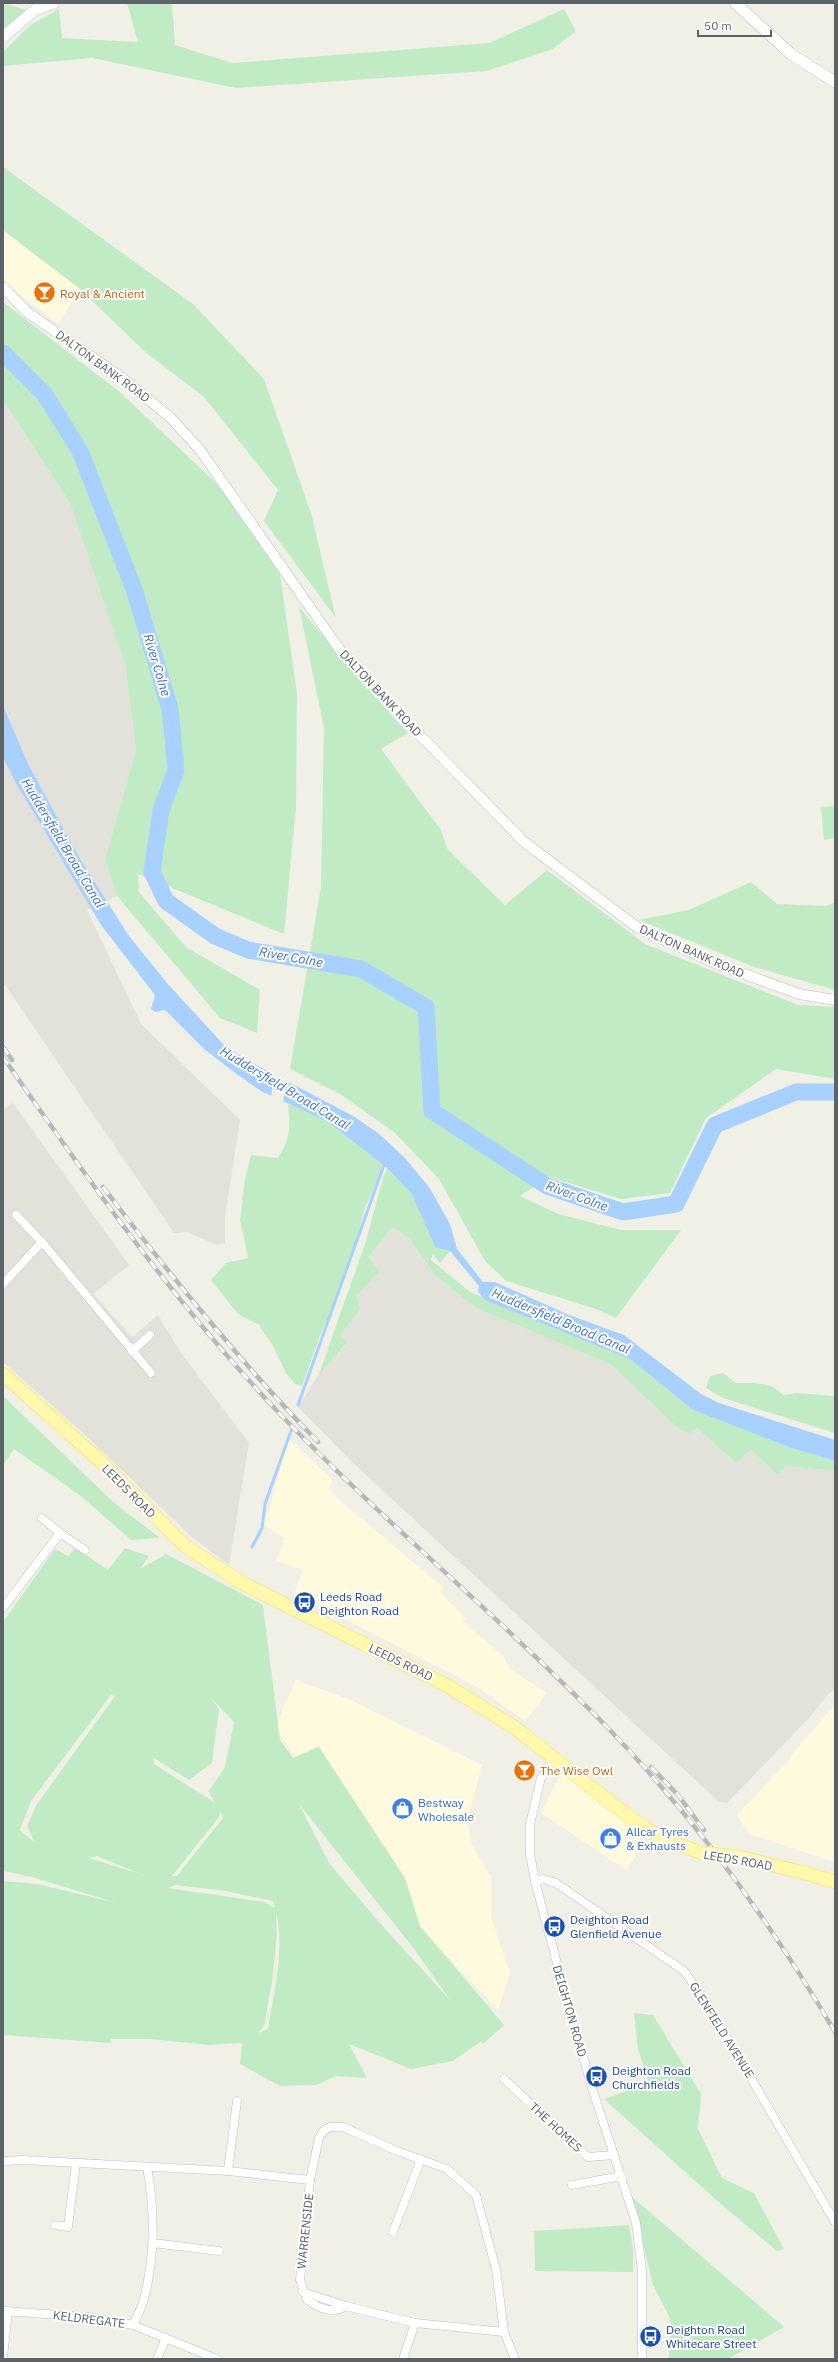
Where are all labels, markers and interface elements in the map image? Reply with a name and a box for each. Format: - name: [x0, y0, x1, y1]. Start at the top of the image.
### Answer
- scale bar: [698, 12, 771, 38]
- text: 50 m: [704, 18, 732, 33]
- bar icon: Royal & Ancient: [31, 280, 57, 306]
- place label: Royal & Ancient: [60, 286, 145, 301]
- street label: DALTON BANK ROAD: [53, 327, 153, 405]
- water label: River Colne: [139, 632, 175, 699]
- street label: DALTON BANK ROAD: [337, 647, 425, 739]
- water label: Huddersfield Broad Canal: [17, 775, 109, 912]
- street label: DALTON BANK ROAD: [637, 921, 747, 981]
- water label: River Colne: [258, 943, 325, 971]
- water label: Huddersfield Broad Canal: [217, 1042, 354, 1134]
- water label: River Colne: [544, 1177, 611, 1215]
- water label: Huddersfield Broad Canal: [489, 1284, 633, 1358]
- street label: LEEDS ROAD: [99, 1461, 159, 1521]
- place label: Leeds Road Deighton Road: [320, 1589, 399, 1618]
- bus stop icon: Leeds Road Deighton Road: [291, 1590, 317, 1616]
- street label: LEEDS ROAD: [366, 1640, 436, 1684]
- bar icon: The Wise Owl: [512, 1757, 538, 1783]
- place label: The Wise Owl: [540, 1763, 613, 1778]
- place label: Bestway Wholesale: [418, 1795, 475, 1824]
- shop icon: Bestway Wholesale: [389, 1796, 415, 1822]
- place label: Allcar Tyres & Exhausts: [626, 1824, 689, 1853]
- shop icon: Allcar Tyres & Exhausts: [598, 1825, 624, 1851]
- street label: LEEDS ROAD: [702, 1847, 774, 1873]
- place label: Deighton Road Glenfield Avenue: [570, 1912, 662, 1941]
- bus stop icon: Deighton Road Glenfield Avenue: [541, 1913, 567, 1939]
- street label: DEIGHTON ROAD: [550, 1963, 590, 2059]
- street label: GLENFIELD AVENUE: [686, 1979, 758, 2081]
- place label: Deighton Road Churchfields: [612, 2063, 691, 2092]
- bus stop icon: Deighton Road Churchfields: [583, 2064, 609, 2090]
- street label: THE HOMES: [527, 2099, 585, 2155]
- street label: WARRENSIDE: [294, 2192, 316, 2270]
- street label: KELDREGATE: [52, 2307, 126, 2331]
- place label: Deighton Road Whitecare Street: [666, 2322, 756, 2351]
- bus stop icon: Deighton Road Whitecare Street: [637, 2323, 663, 2349]

